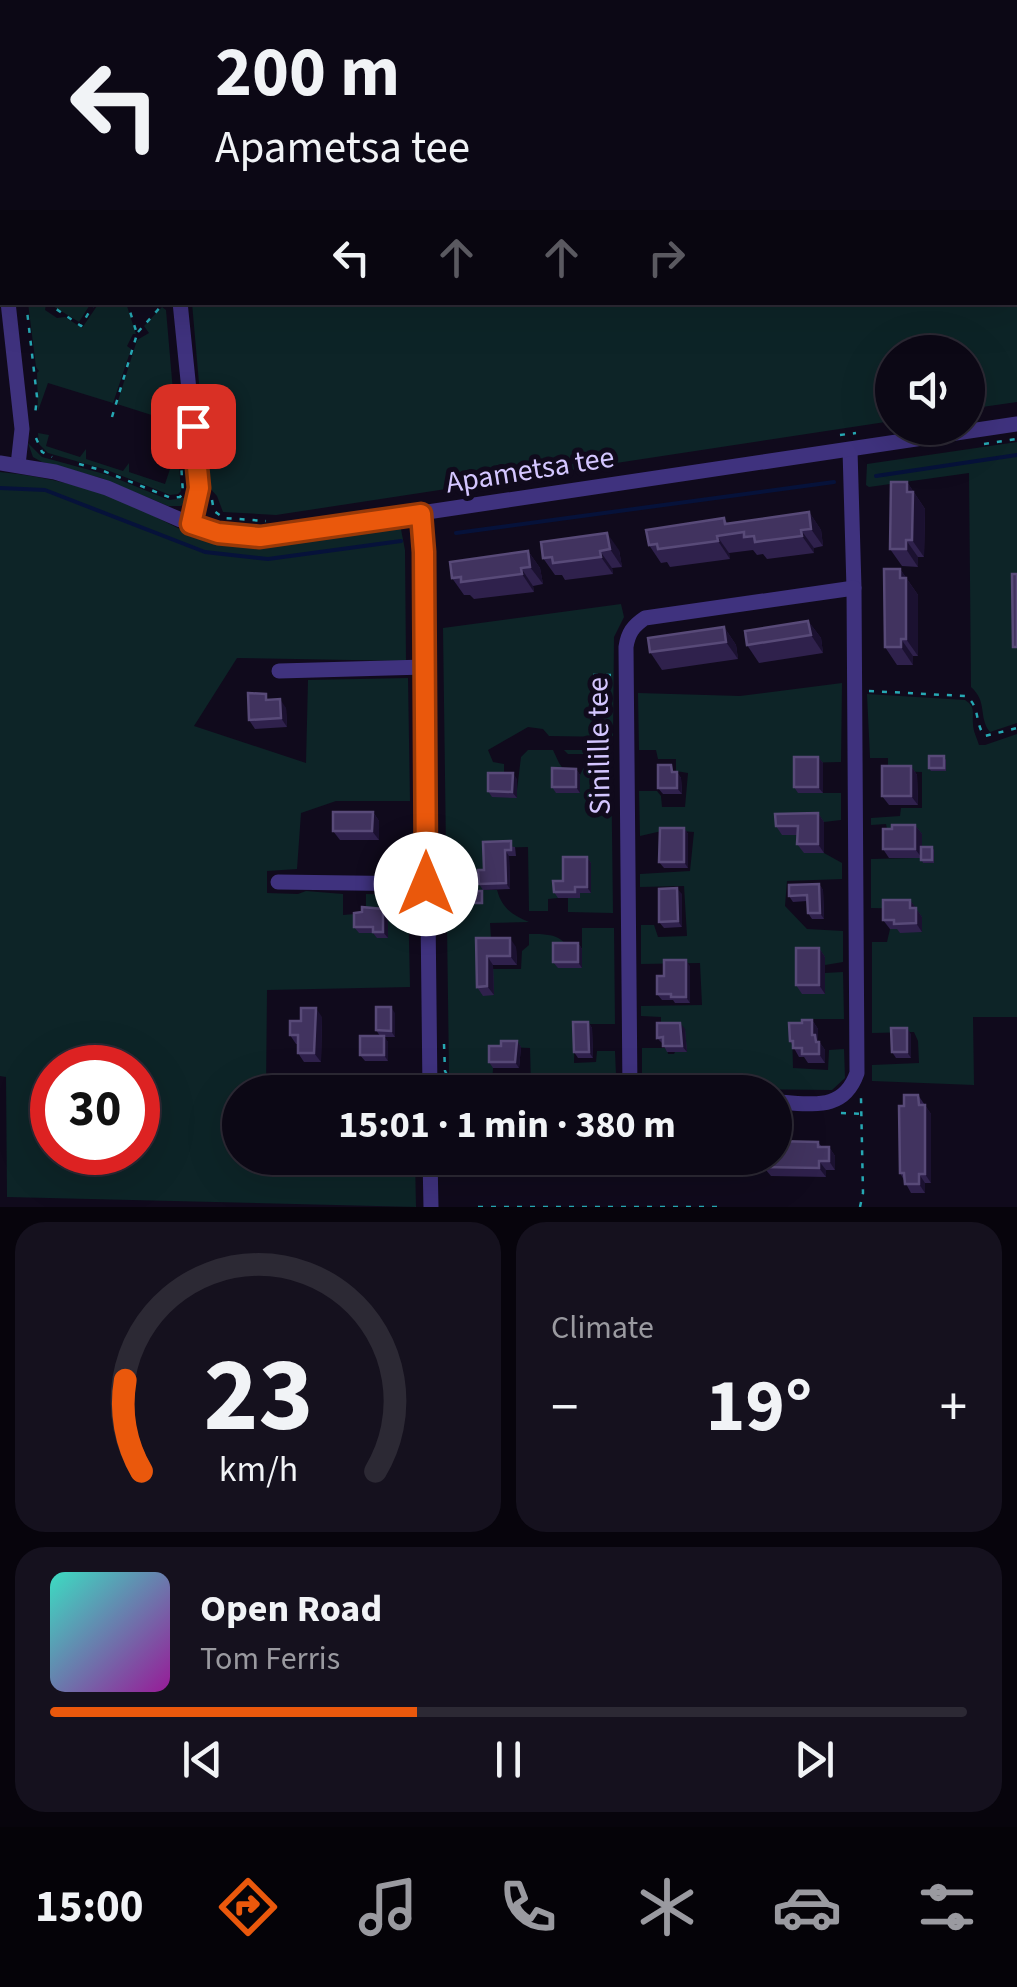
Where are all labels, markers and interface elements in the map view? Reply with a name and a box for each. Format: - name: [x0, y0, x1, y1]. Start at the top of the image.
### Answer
- text: 200 m: [215, 23, 400, 123]
- icon: left: [50, 40, 180, 170]
- text: Apametsa tee: [215, 116, 470, 180]
- icon: left: [324, 230, 379, 285]
- icon: ahead: [429, 230, 484, 285]
- icon: ahead: [534, 230, 589, 285]
- icon: right: [639, 230, 694, 285]
- map controls: [875, 335, 985, 445]
- button: sound: [875, 335, 985, 445]
- pin: [151, 384, 236, 469]
- icon: arrive: [166, 399, 221, 454]
- street label: Apametsa tee: [443, 435, 617, 505]
- street label: Sinilille tee: [576, 677, 622, 815]
- position arrow: [374, 832, 478, 936]
- speed limit sign: 30: [30, 1045, 160, 1175]
- text: 15:01 · 1 min · 380 m: [338, 1098, 676, 1152]
- text: Climate: [551, 1305, 654, 1351]
- text: 23: [203, 1323, 313, 1471]
- text: 19°: [706, 1353, 812, 1460]
- text: −: [551, 1369, 578, 1447]
- text: +: [940, 1369, 967, 1447]
- text: km/h: [218, 1444, 298, 1495]
- text: Open Road: [200, 1582, 382, 1636]
- text: Tom Ferris: [200, 1636, 340, 1682]
- icon: previous: [175, 1732, 230, 1787]
- icon: pause: [481, 1732, 536, 1787]
- icon: next: [787, 1732, 842, 1787]
- icon: directions: [213, 1872, 283, 1942]
- icon: music: [353, 1872, 423, 1942]
- icon: phone: [493, 1872, 563, 1942]
- icon: climate: [632, 1872, 702, 1942]
- icon: car: [772, 1872, 842, 1942]
- icon: filters: [912, 1872, 982, 1942]
- text: 15:00: [35, 1875, 143, 1939]

